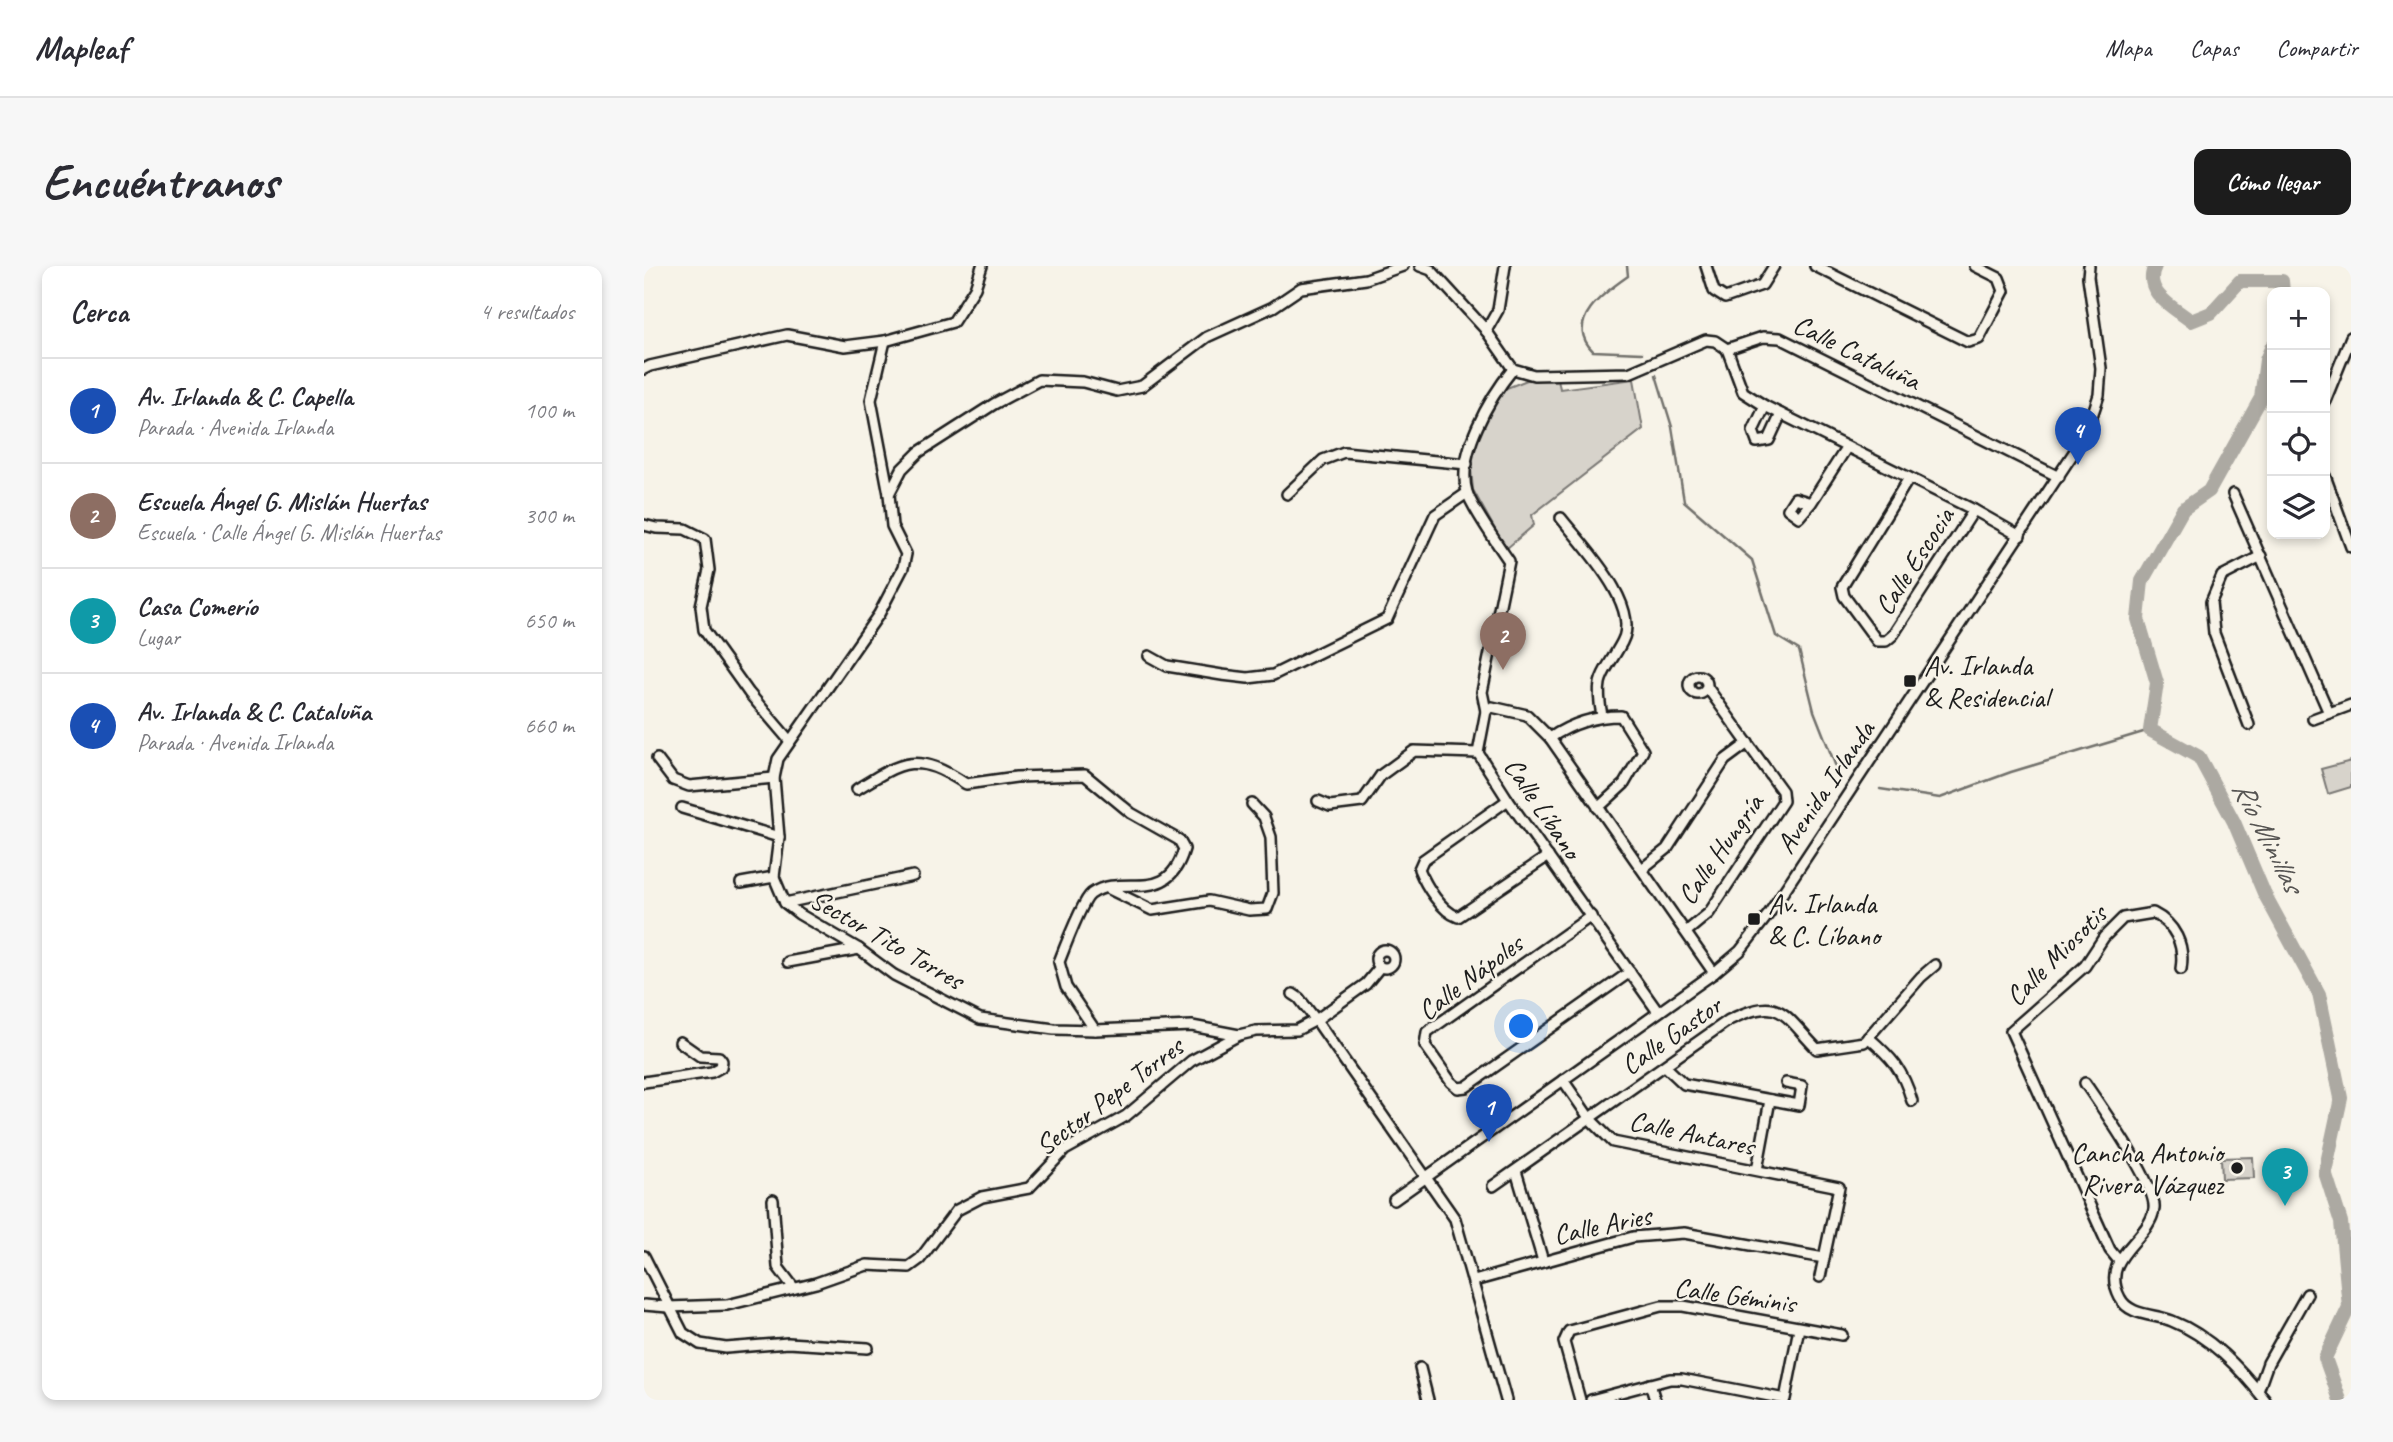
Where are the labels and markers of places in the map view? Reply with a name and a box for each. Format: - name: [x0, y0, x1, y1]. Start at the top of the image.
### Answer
- pin: 4: [2055, 407, 2101, 465]
- pin: 2: [1480, 612, 1526, 670]
- place label: Av. Irlanda & Residencial: [1924, 648, 2054, 715]
- marker: Av. Irlanda & Residencial: [1902, 673, 1918, 689]
- place label: Av. Irlanda & C. Líbano: [1768, 886, 1883, 953]
- marker: Av. Irlanda & C. Líbano: [1746, 911, 1762, 927]
- pin: 1: [1466, 1084, 1512, 1142]
- place label: Cancha Antonio Rivera Vázquez: [2071, 1135, 2226, 1202]
- pin: 3: [2262, 1148, 2308, 1206]
- marker: Cancha Antonio Rivera Vázquez: [2229, 1160, 2245, 1176]

